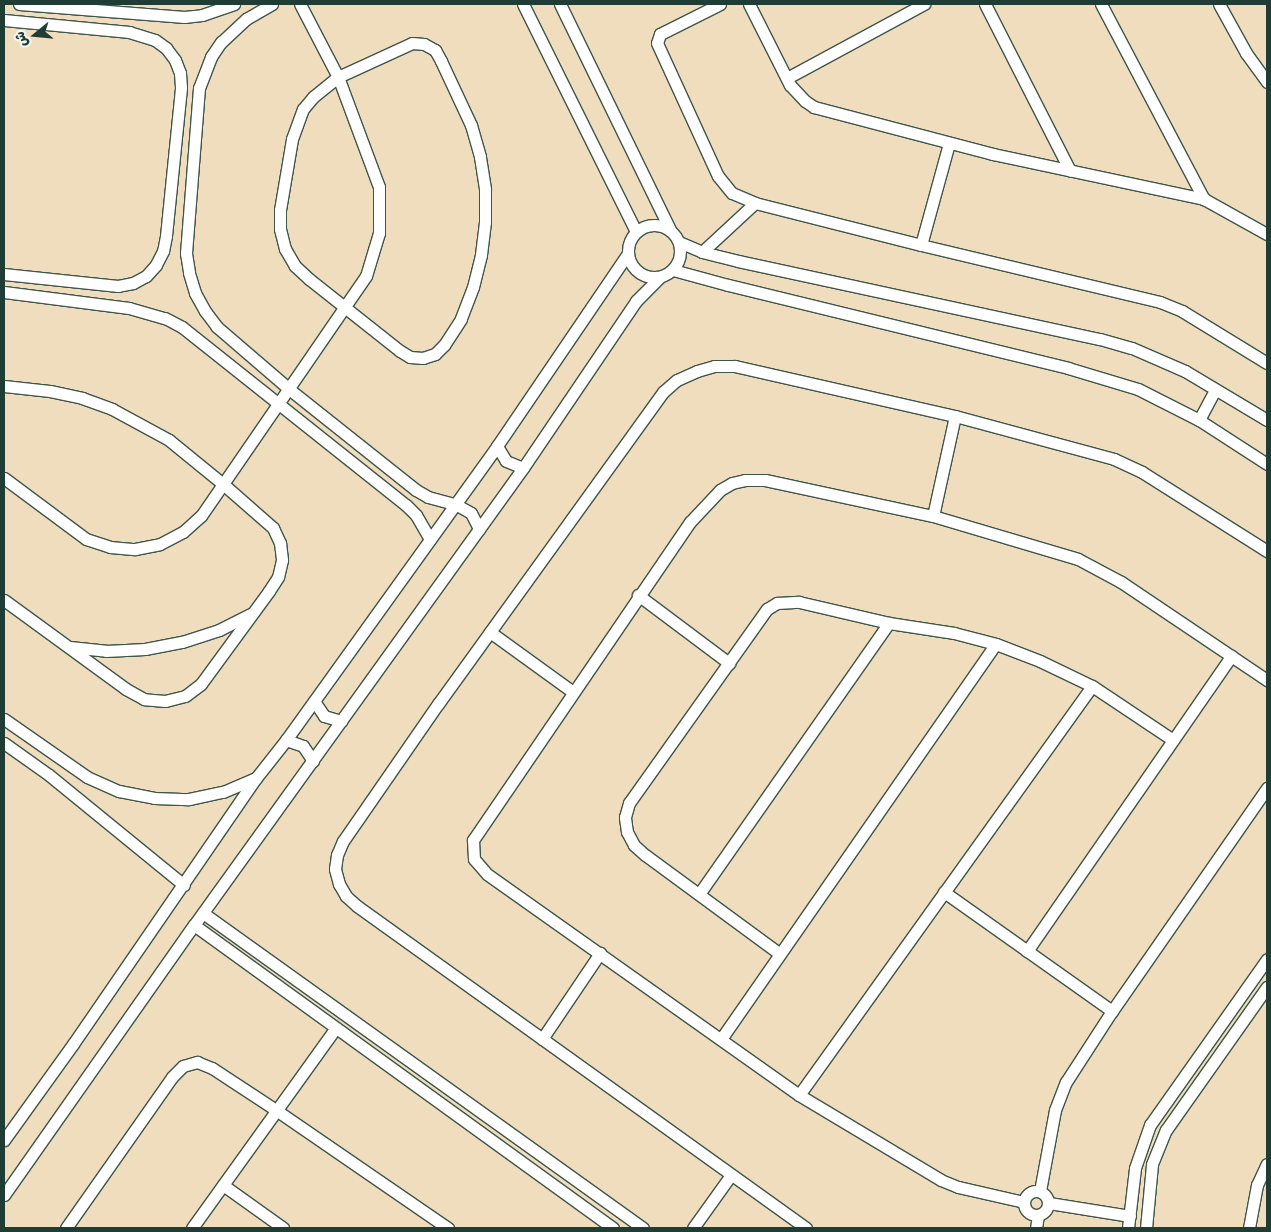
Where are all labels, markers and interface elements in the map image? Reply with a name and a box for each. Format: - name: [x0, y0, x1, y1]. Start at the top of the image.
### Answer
- north arrow: [10, 10, 60, 60]
- text: ش: [10, 29, 32, 49]

